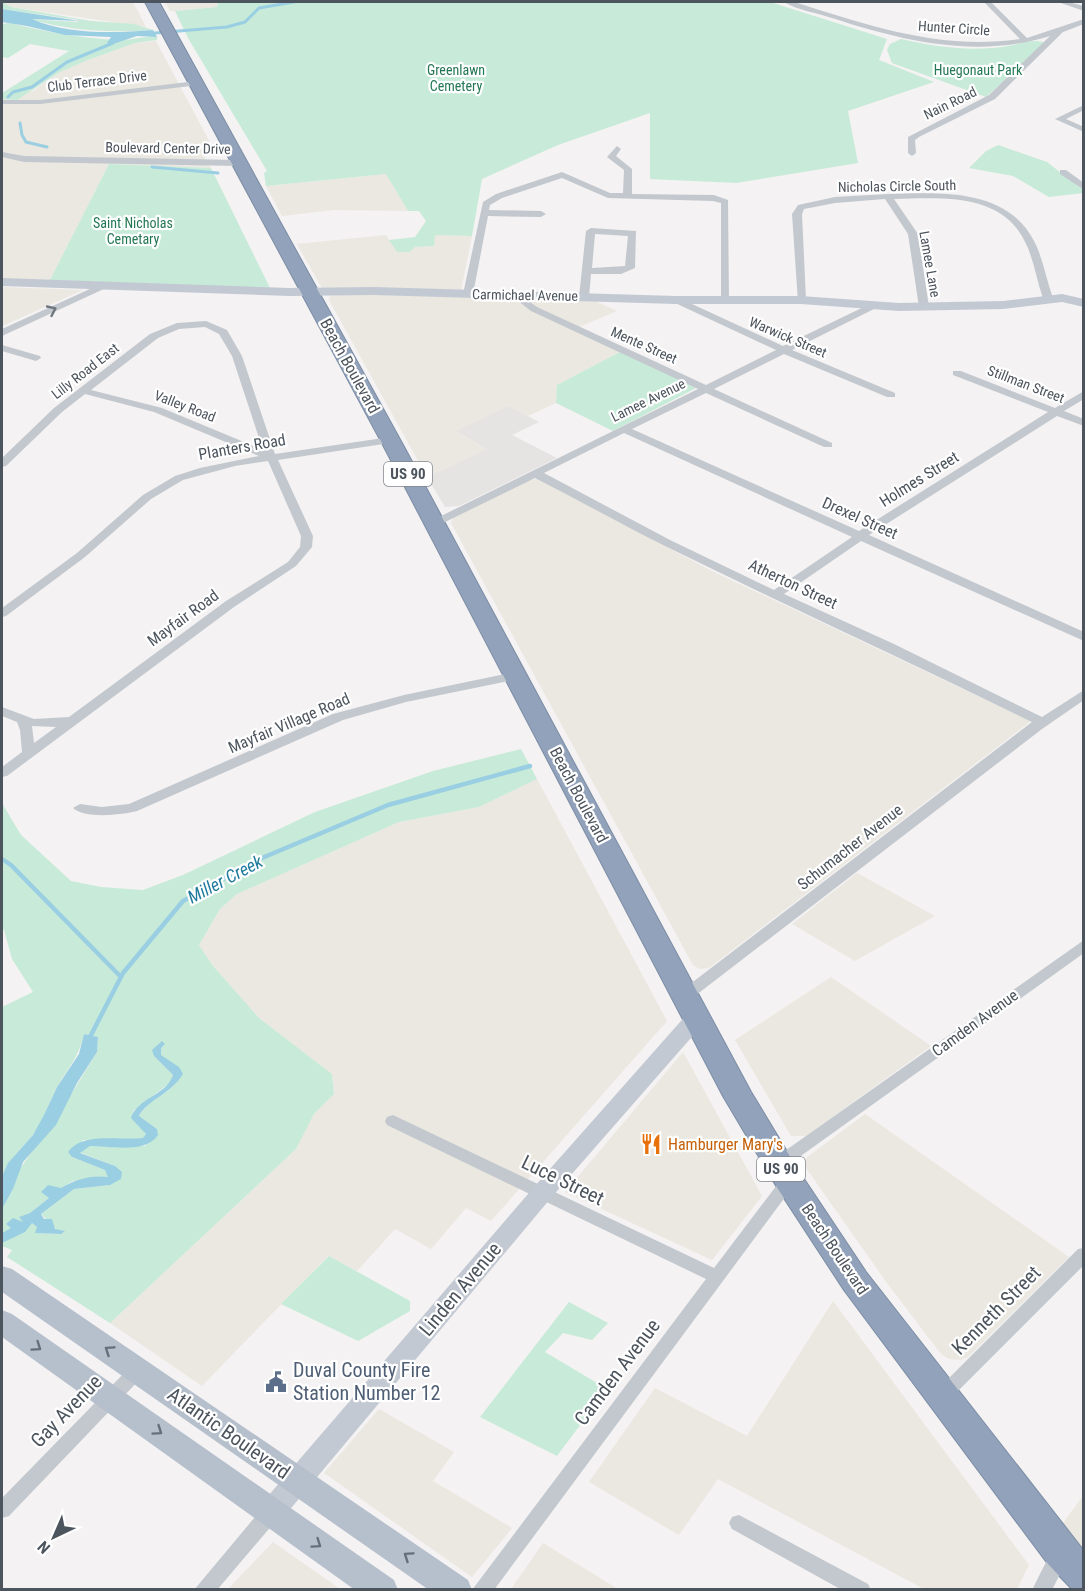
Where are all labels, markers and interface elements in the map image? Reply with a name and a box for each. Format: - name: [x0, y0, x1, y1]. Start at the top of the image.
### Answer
- street label: Hunter Circle: [918, 18, 991, 39]
- park label: Greenlawn Cemetery: [427, 62, 485, 94]
- park label: Huegonaut Park: [934, 62, 1023, 78]
- street label: Club Terrace Drive: [46, 67, 148, 95]
- street label: Nain Road: [921, 83, 979, 123]
- street label: Boulevard Center Drive: [105, 139, 231, 157]
- street label: Nicholas Circle South: [838, 177, 956, 195]
- park label: Saint Nicholas Cemetary: [93, 215, 173, 247]
- street label: Lamee Lane: [916, 230, 944, 299]
- street label: Carmichael Avenue: [472, 286, 579, 304]
- one-way arrow: [46, 305, 57, 317]
- street label: Warwick Street: [747, 313, 829, 361]
- street label: Beach Boulevard: [316, 315, 384, 417]
- street label: Mente Street: [608, 323, 680, 367]
- street label: Lilly Road East: [48, 340, 122, 402]
- street label: Stillman Street: [985, 362, 1067, 406]
- street label: Lamee Avenue: [608, 375, 688, 425]
- street label: Valley Road: [152, 387, 218, 425]
- street label: Planters Road: [197, 430, 287, 464]
- street label: Holmes Street: [876, 447, 962, 511]
- road number: US 90: [384, 462, 432, 486]
- street label: Drexel Street: [819, 493, 901, 543]
- street label: Atherton Street: [746, 555, 841, 613]
- street label: Mayfair Road: [144, 586, 222, 650]
- street label: Mayfair Village Road: [225, 689, 353, 757]
- street label: Beach Boulevard: [546, 744, 612, 846]
- street label: Schumacher Avenue: [794, 800, 906, 894]
- water label: Miller Creek: [184, 850, 267, 908]
- street label: Camden Avenue: [928, 985, 1022, 1061]
- restaurant icon: Hamburger Mary's: [639, 1132, 663, 1156]
- place label: Hamburger Mary's: [668, 1135, 783, 1154]
- street label: Luce Street: [518, 1150, 608, 1210]
- road number: US 90: [757, 1157, 805, 1181]
- street label: Beach Boulevard: [798, 1200, 872, 1298]
- street label: Linden Avenue: [414, 1237, 506, 1341]
- street label: Kenneth Street: [947, 1261, 1045, 1359]
- street label: Camden Avenue: [569, 1314, 665, 1430]
- one-way arrow: [31, 1340, 42, 1351]
- one-way arrow: [105, 1346, 116, 1357]
- place label: Duval County Fire Station Number 12: [293, 1358, 441, 1405]
- street label: Gay Avenue: [26, 1370, 106, 1452]
- public building icon: Duval County Fire Station Number 12: [264, 1370, 288, 1394]
- street label: Atlantic Boulevard: [163, 1382, 295, 1484]
- one-way arrow: [151, 1424, 162, 1435]
- north arrow: [24, 1507, 84, 1567]
- text: N: [34, 1537, 54, 1558]
- one-way arrow: [311, 1537, 322, 1548]
- one-way arrow: [403, 1553, 414, 1564]

